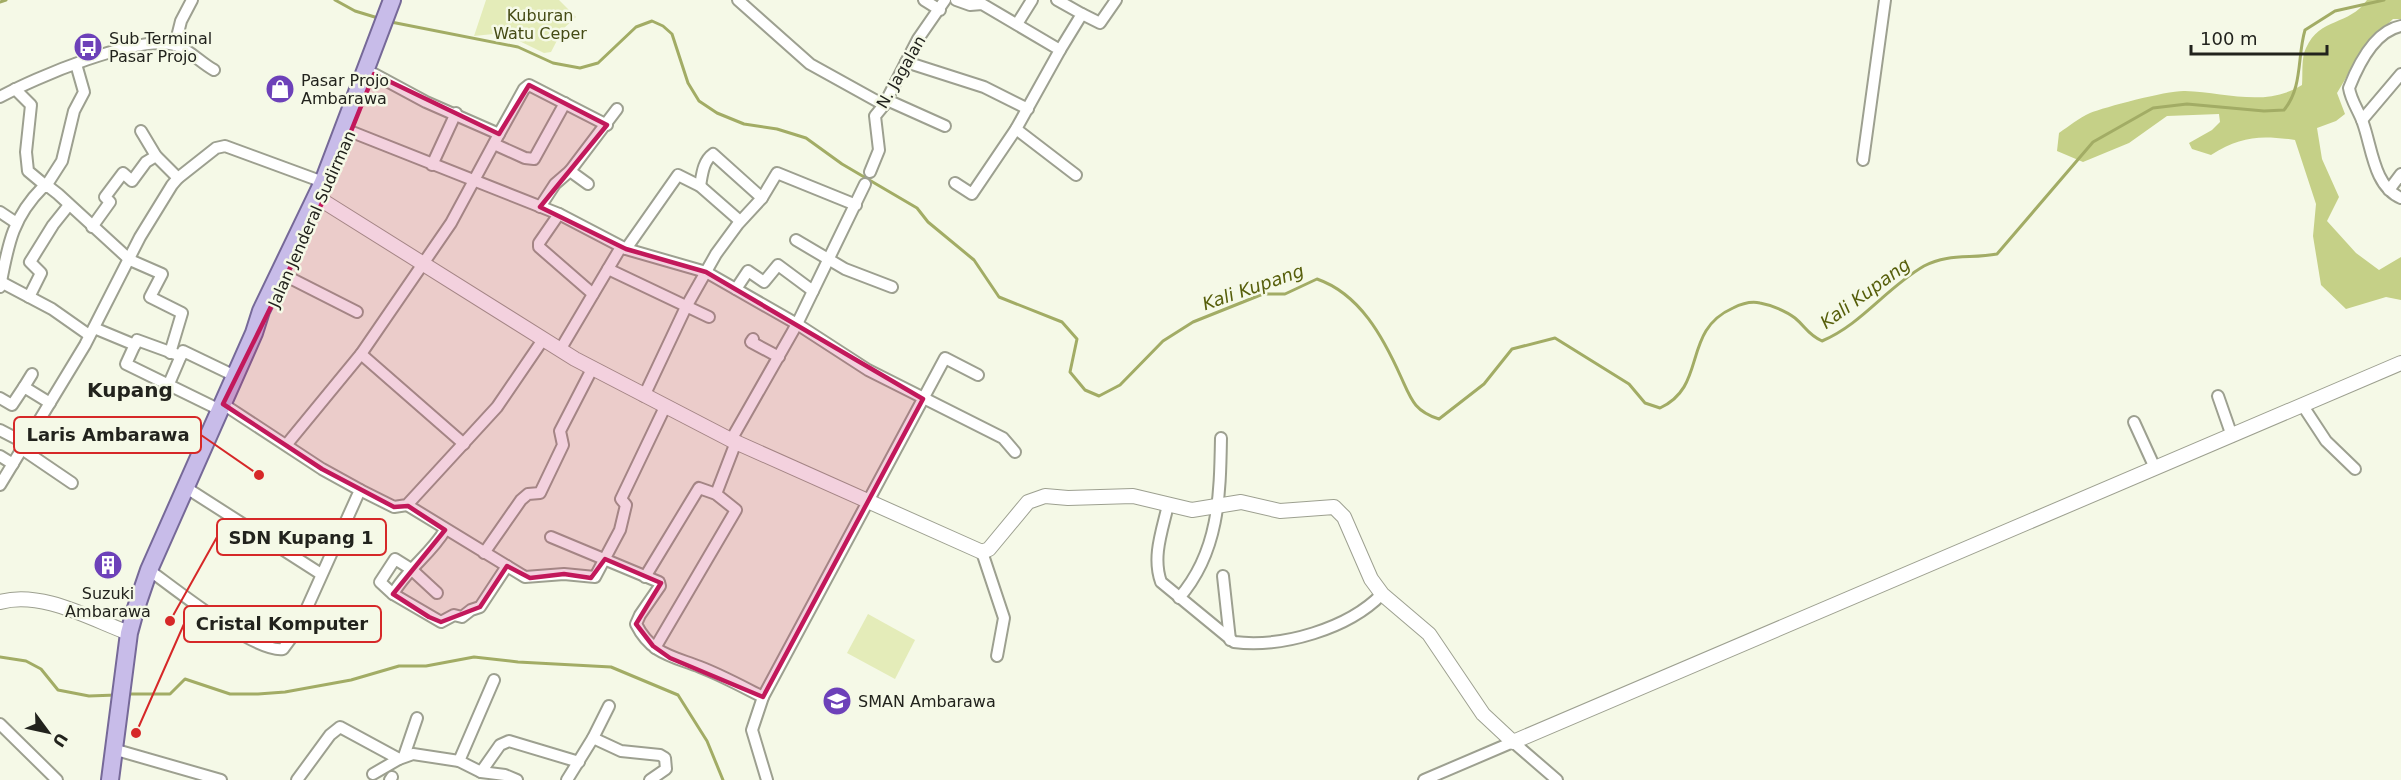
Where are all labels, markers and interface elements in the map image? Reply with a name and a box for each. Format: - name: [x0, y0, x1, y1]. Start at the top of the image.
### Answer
- park label: Kuburan Watu Ceper: [493, 6, 587, 43]
- scale bar: [2191, 18, 2328, 56]
- text: 100 m: [2200, 28, 2258, 49]
- place label: Sub Terminal Pasar Projo: [109, 29, 212, 66]
- bus stop icon: Sub Terminal Pasar Projo: [72, 31, 104, 63]
- street label: N. Jagalan: [873, 32, 929, 112]
- place label: Pasar Projo Ambarawa: [301, 71, 389, 108]
- shop icon: Pasar Projo Ambarawa: [264, 73, 296, 105]
- street label: Jalan Jenderal Sudirman: [264, 128, 360, 311]
- water label: Kali Kupang: [1816, 253, 1914, 333]
- water label: Kali Kupang: [1199, 260, 1307, 314]
- district label: Kupang: [87, 378, 173, 402]
- callout: Laris Ambarawa: [14, 417, 201, 453]
- text: Laris Ambarawa: [26, 424, 190, 445]
- callout: SDN Kupang 1: [217, 519, 386, 555]
- text: SDN Kupang 1: [228, 527, 374, 548]
- building icon: Suzuki Ambarawa: [92, 549, 124, 581]
- place label: Suzuki Ambarawa: [65, 584, 151, 621]
- callout: Cristal Komputer: [184, 606, 381, 642]
- text: Cristal Komputer: [196, 613, 368, 634]
- school or university icon: SMAN Ambarawa: [821, 685, 853, 717]
- place label: SMAN Ambarawa: [858, 692, 996, 711]
- north arrow: [18, 702, 78, 762]
- text: U: [49, 729, 72, 751]

